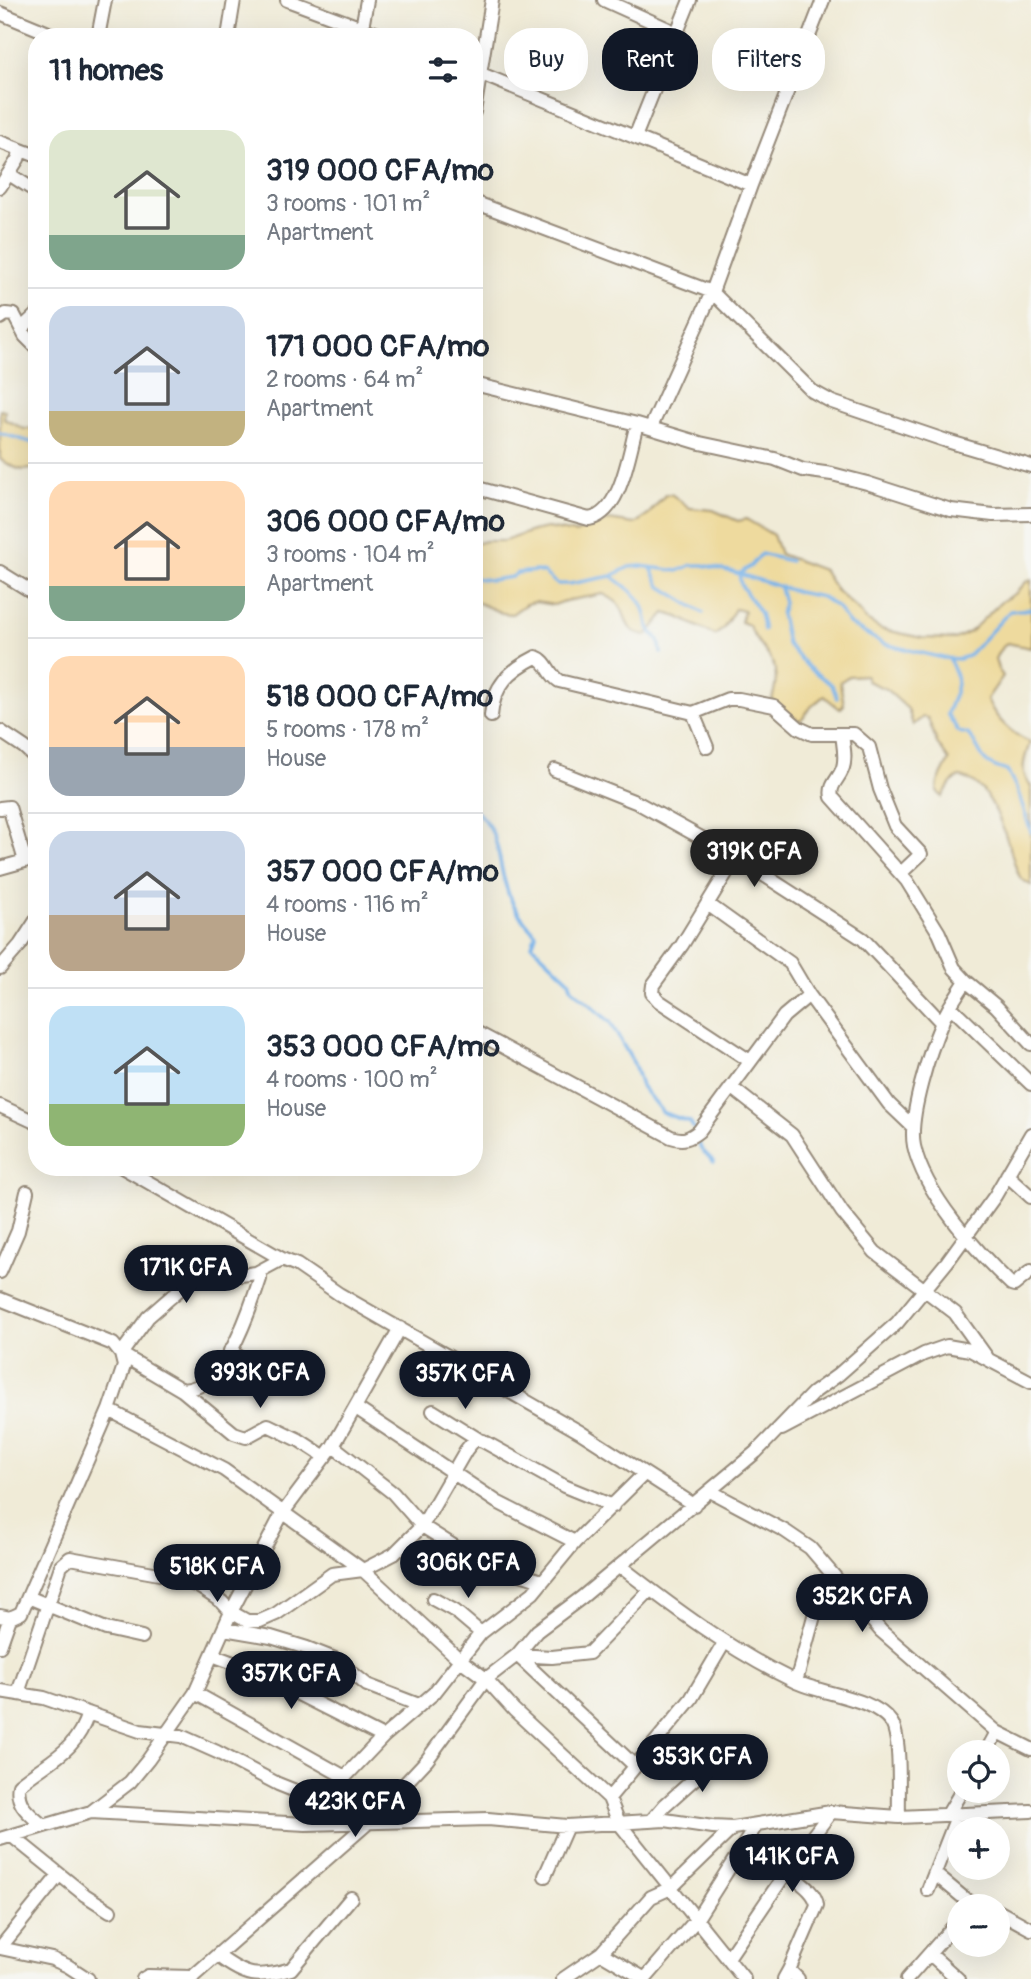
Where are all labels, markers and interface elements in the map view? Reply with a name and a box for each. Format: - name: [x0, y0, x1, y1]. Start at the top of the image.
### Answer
- chip: Buy: [504, 28, 588, 91]
- chip: Rent: [602, 28, 698, 91]
- chip: Filters: [712, 28, 825, 91]
- icon: filters: [424, 51, 462, 89]
- text: 11 homes: [49, 52, 163, 89]
- text: 319 000 CFA/mo: [266, 152, 494, 189]
- icon: home: [105, 158, 189, 242]
- text: 3 rooms · 101 m²: [266, 189, 430, 218]
- text: Apartment: [266, 218, 373, 247]
- text: 171 000 CFA/mo: [266, 328, 489, 365]
- icon: home: [105, 334, 189, 418]
- text: 2 rooms · 64 m²: [266, 365, 423, 394]
- text: Apartment: [266, 394, 373, 423]
- text: 306 000 CFA/mo: [266, 503, 505, 540]
- icon: home: [105, 509, 189, 593]
- text: 3 rooms · 104 m²: [266, 540, 435, 569]
- text: Apartment: [266, 569, 373, 598]
- text: 518 000 CFA/mo: [266, 678, 493, 715]
- icon: home: [105, 684, 189, 768]
- text: 5 rooms · 178 m²: [266, 715, 429, 744]
- text: House: [266, 744, 326, 773]
- pin: 319K CFA: [682, 830, 826, 889]
- text: 319K CFA: [706, 837, 802, 866]
- text: 357 000 CFA/mo: [266, 853, 499, 890]
- icon: home: [105, 859, 189, 943]
- text: 4 rooms · 116 m²: [266, 890, 429, 919]
- text: House: [266, 919, 326, 948]
- text: 353 000 CFA/mo: [266, 1028, 500, 1065]
- icon: home: [105, 1034, 189, 1118]
- text: 4 rooms · 100 m²: [266, 1065, 438, 1094]
- text: House: [266, 1094, 326, 1123]
- pin: 171K CFA: [114, 1246, 258, 1305]
- text: 171K CFA: [140, 1253, 232, 1282]
- pin: 393K CFA: [188, 1350, 332, 1410]
- pin: 357K CFA: [393, 1352, 537, 1411]
- text: 393K CFA: [210, 1358, 310, 1387]
- text: 357K CFA: [415, 1359, 515, 1388]
- pin: 306K CFA: [396, 1540, 540, 1600]
- pin: 518K CFA: [145, 1544, 289, 1604]
- text: 306K CFA: [416, 1548, 520, 1577]
- text: 518K CFA: [170, 1552, 264, 1581]
- pin: 352K CFA: [790, 1574, 934, 1634]
- text: 352K CFA: [812, 1582, 912, 1611]
- pin: 357K CFA: [219, 1652, 363, 1711]
- text: 357K CFA: [241, 1659, 341, 1688]
- pin: 353K CFA: [630, 1734, 774, 1794]
- map controls: [947, 1740, 1010, 1957]
- button: locate: [947, 1740, 1010, 1803]
- text: 353K CFA: [652, 1742, 752, 1771]
- pin: 423K CFA: [283, 1780, 427, 1839]
- text: 423K CFA: [305, 1787, 405, 1816]
- button: +: [947, 1817, 1010, 1880]
- pin: 141K CFA: [720, 1834, 864, 1894]
- text: 141K CFA: [745, 1842, 839, 1871]
- button: −: [947, 1894, 1010, 1957]

